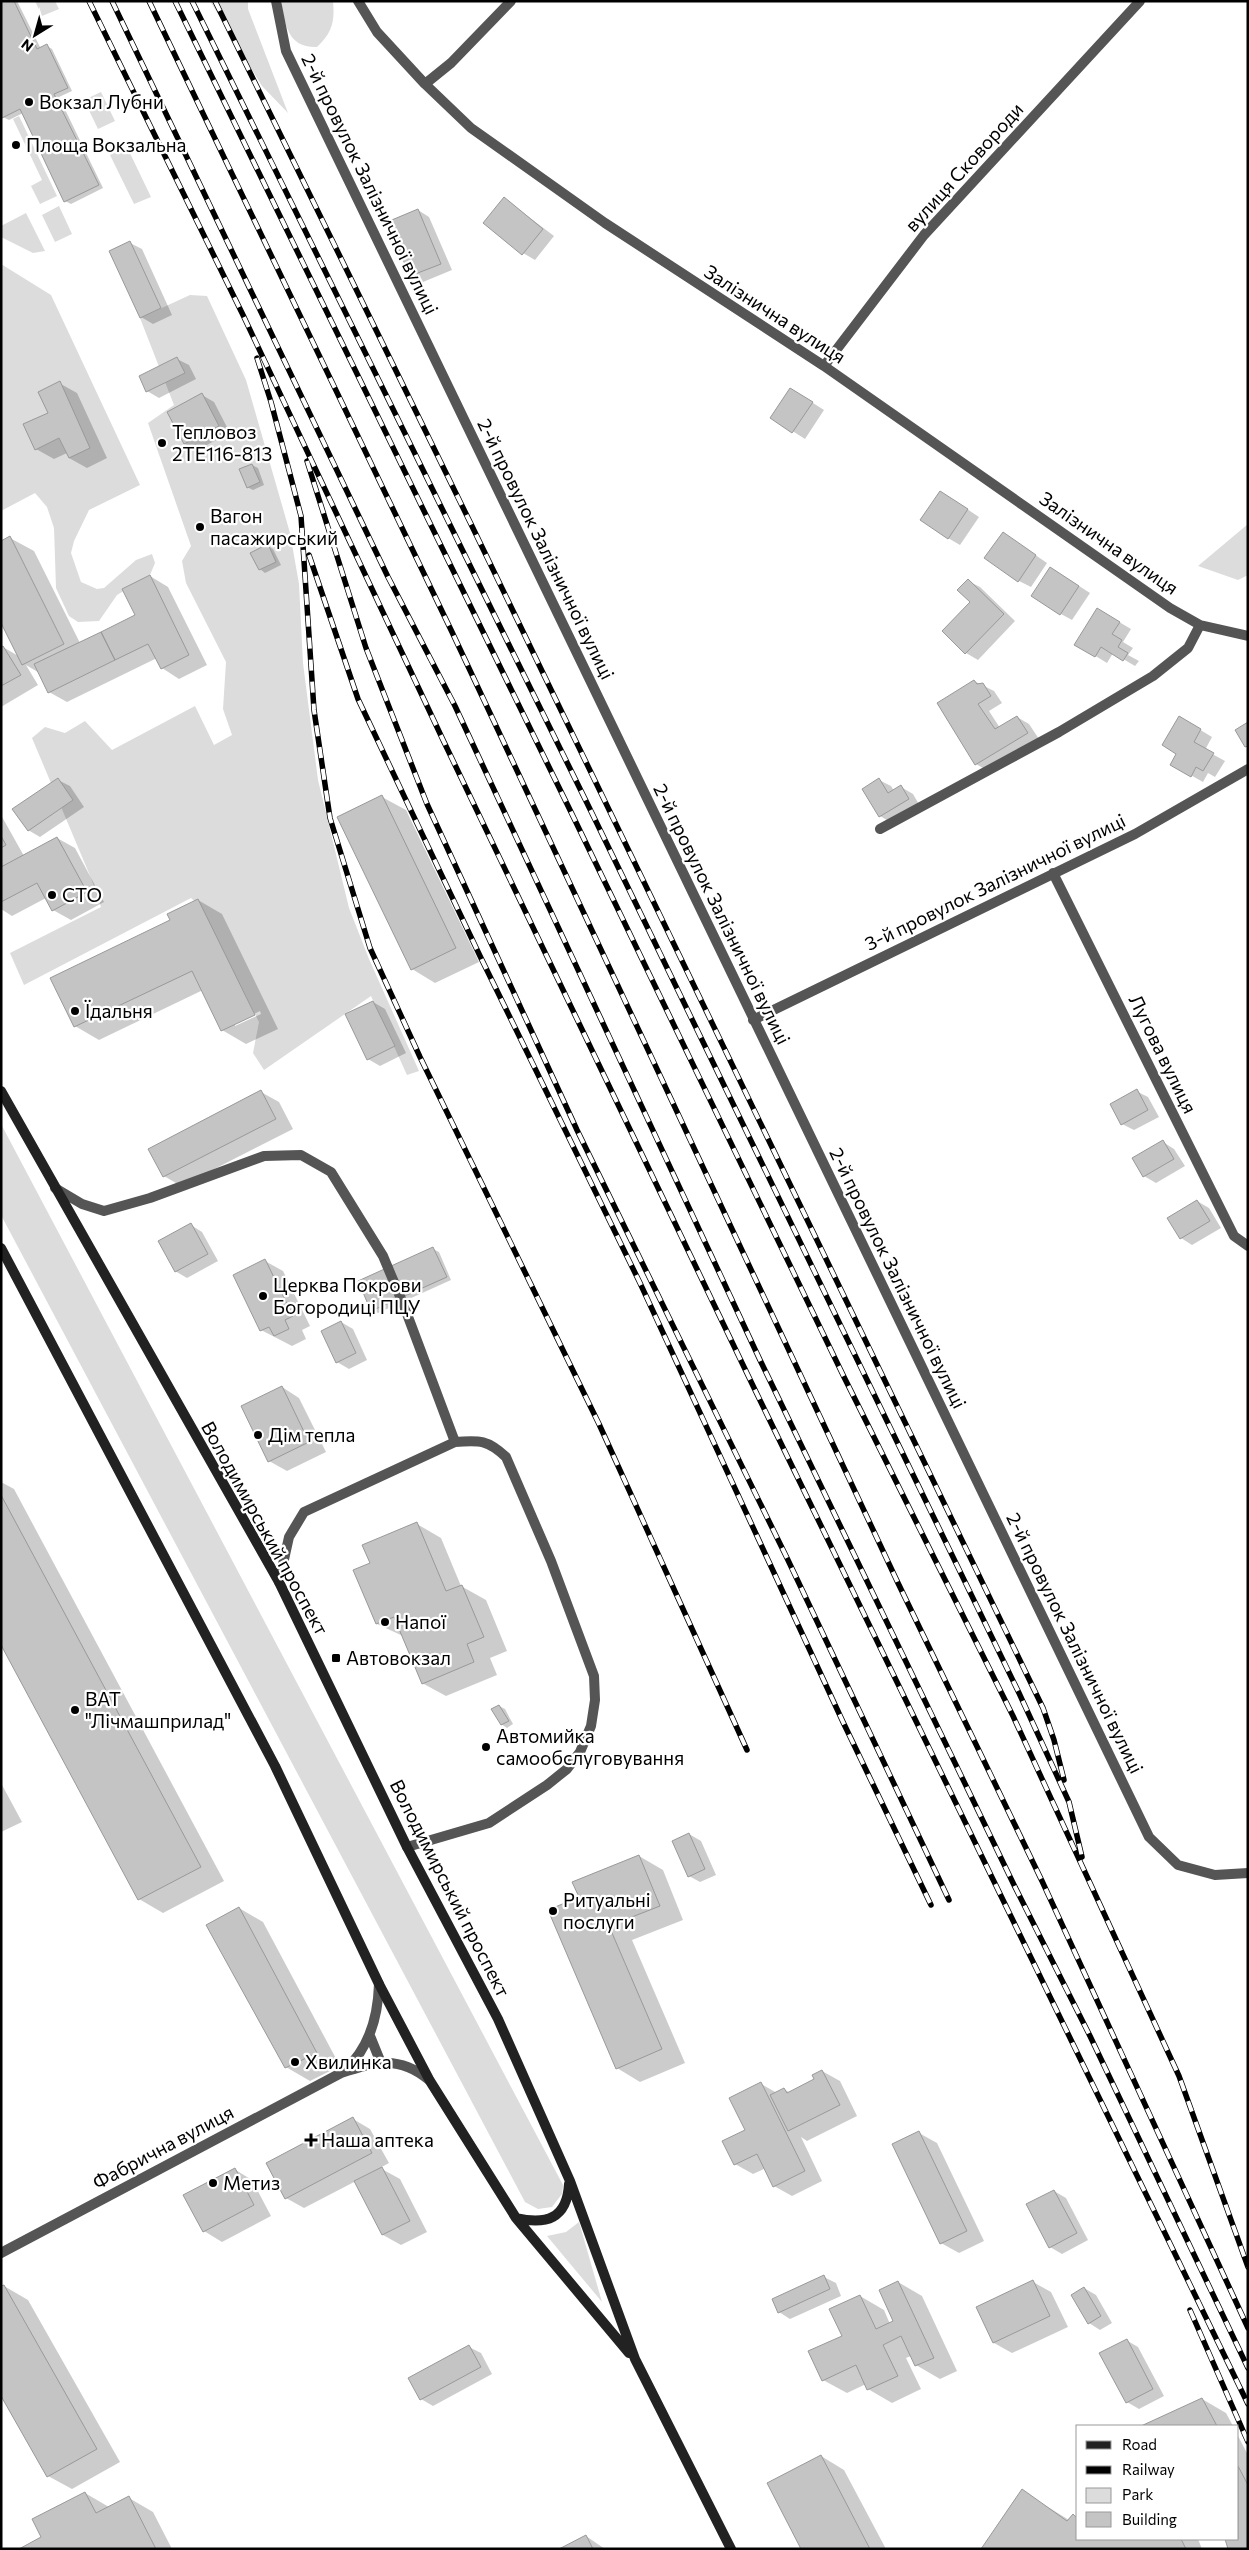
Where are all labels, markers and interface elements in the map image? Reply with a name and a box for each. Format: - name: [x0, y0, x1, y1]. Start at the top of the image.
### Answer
- north arrow: [10, 10, 60, 60]
- text: N: [18, 36, 36, 56]
- street label: 2-й провулок Залізничної вулиці: [297, 50, 444, 318]
- place label: Вокзал Лубни: [39, 90, 164, 113]
- marker: Вокзал Лубни: [23, 96, 35, 108]
- street label: вулиця Сковороди: [900, 97, 1028, 236]
- place label: Площа Вокзальна: [26, 133, 186, 156]
- marker: Площа Вокзальна: [10, 139, 22, 151]
- street label: Залізнична вулиця: [700, 259, 850, 368]
- street label: 2-й провулок Залізничної вулиці: [473, 415, 620, 683]
- place label: Тепловоз 2ТЕ116-813: [172, 420, 272, 465]
- marker: Тепловоз 2ТЕ116-813: [156, 437, 168, 449]
- street label: Залізнична вулиця: [1036, 486, 1183, 599]
- place label: Вагон пасажирський: [210, 504, 338, 549]
- marker: Вагон пасажирський: [194, 521, 206, 533]
- street label: 2-й провулок Залізничної вулиці: [649, 780, 796, 1048]
- street label: 3-й провулок Залізничної вулиці: [861, 808, 1129, 955]
- place label: СТО: [62, 883, 102, 906]
- marker: СТО: [46, 889, 58, 901]
- street label: Лугова вулиця: [1125, 991, 1202, 1117]
- place label: Їдальня: [84, 999, 153, 1022]
- marker: Їдальня: [69, 1005, 81, 1017]
- street label: 2-й провулок Залізничної вулиці: [825, 1144, 972, 1412]
- place label: Церква Покрови Богородиці ПЦУ: [273, 1273, 422, 1318]
- marker: Церква Покрови Богородиці ПЦУ: [257, 1290, 269, 1302]
- street label: Володимирський проспект: [197, 1417, 334, 1639]
- place label: Дім тепла: [268, 1423, 355, 1446]
- marker: Дім тепла: [252, 1429, 264, 1441]
- street label: 2-й провулок Залізничної вулиці: [1002, 1509, 1149, 1777]
- place label: Напої: [395, 1610, 447, 1633]
- marker: Напої: [379, 1616, 391, 1628]
- place label: Автовокзал: [346, 1646, 451, 1669]
- marker: Автовокзал: [330, 1652, 342, 1664]
- place label: ВАТ "Лічмашприлад": [85, 1687, 231, 1732]
- marker: ВАТ "Лічмашприлад": [69, 1704, 81, 1716]
- place label: Автомийка самообслуговування: [496, 1724, 684, 1769]
- marker: Автомийка самообслуговування: [480, 1741, 492, 1753]
- street label: Володимирський проспект: [386, 1775, 515, 2000]
- place label: Ритуальні послуги: [563, 1888, 651, 1933]
- marker: Ритуальні послуги: [547, 1905, 559, 1917]
- place label: Хвилинка: [305, 2050, 392, 2073]
- marker: Хвилинка: [289, 2056, 301, 2068]
- street label: Фабрична вулиця: [88, 2100, 237, 2193]
- place label: Наша аптека: [321, 2128, 434, 2151]
- marker: Наша аптека: [305, 2134, 317, 2146]
- place label: Метиз: [223, 2171, 280, 2194]
- marker: Метиз: [207, 2177, 219, 2189]
- legend: [1076, 2425, 1239, 2540]
- text: Road: [1122, 2435, 1157, 2453]
- text: Railway: [1122, 2460, 1175, 2478]
- text: Park: [1122, 2485, 1153, 2503]
- text: Building: [1122, 2510, 1177, 2528]

